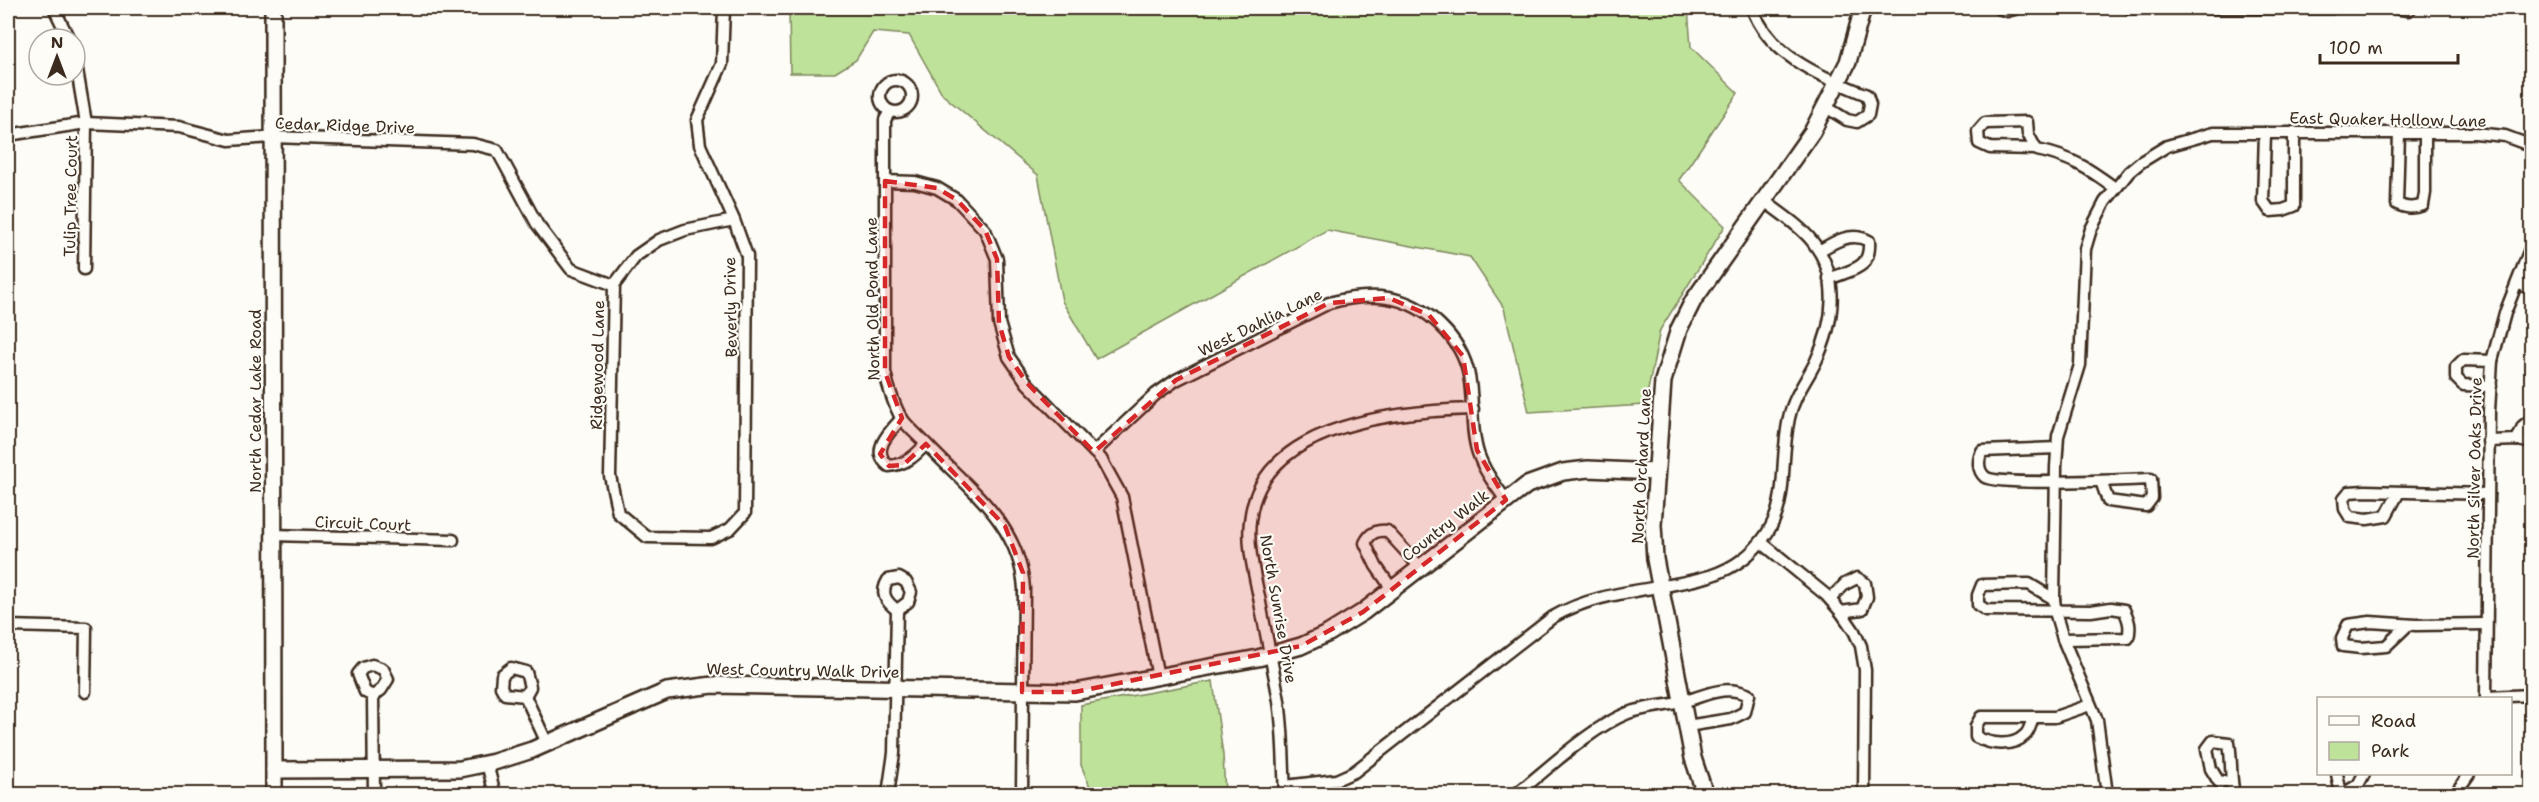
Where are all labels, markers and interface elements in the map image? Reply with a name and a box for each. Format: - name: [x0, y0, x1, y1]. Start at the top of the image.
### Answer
- north arrow: [27, 27, 87, 87]
- scale bar: [2320, 27, 2458, 65]
- text: N: [51, 32, 63, 53]
- text: 100 m: [2329, 36, 2383, 60]
- street label: East Quaker Hollow Lane: [2289, 107, 2487, 132]
- street label: Cedar Ridge Drive: [275, 113, 415, 138]
- street label: Tulip Tree Court: [59, 135, 82, 257]
- street label: North Old Pond Lane: [861, 217, 884, 381]
- street label: Beverly Drive: [719, 256, 742, 357]
- street label: West Dahlia Lane: [1195, 283, 1326, 362]
- street label: Ridgewood Lane: [586, 300, 609, 430]
- street label: North Cedar Lake Road: [245, 309, 266, 493]
- street label: North Silver Oaks Drive: [2462, 377, 2487, 559]
- street label: North Orchard Lane: [1627, 388, 1656, 544]
- street label: Country Walk: [1397, 485, 1493, 566]
- street label: Circuit Court: [314, 511, 412, 536]
- street label: North Sunrise Drive: [1255, 533, 1302, 685]
- street label: West Country Walk Drive: [706, 658, 900, 683]
- legend: [2317, 697, 2512, 775]
- text: Road: [2371, 709, 2416, 733]
- text: Park: [2371, 739, 2410, 763]

